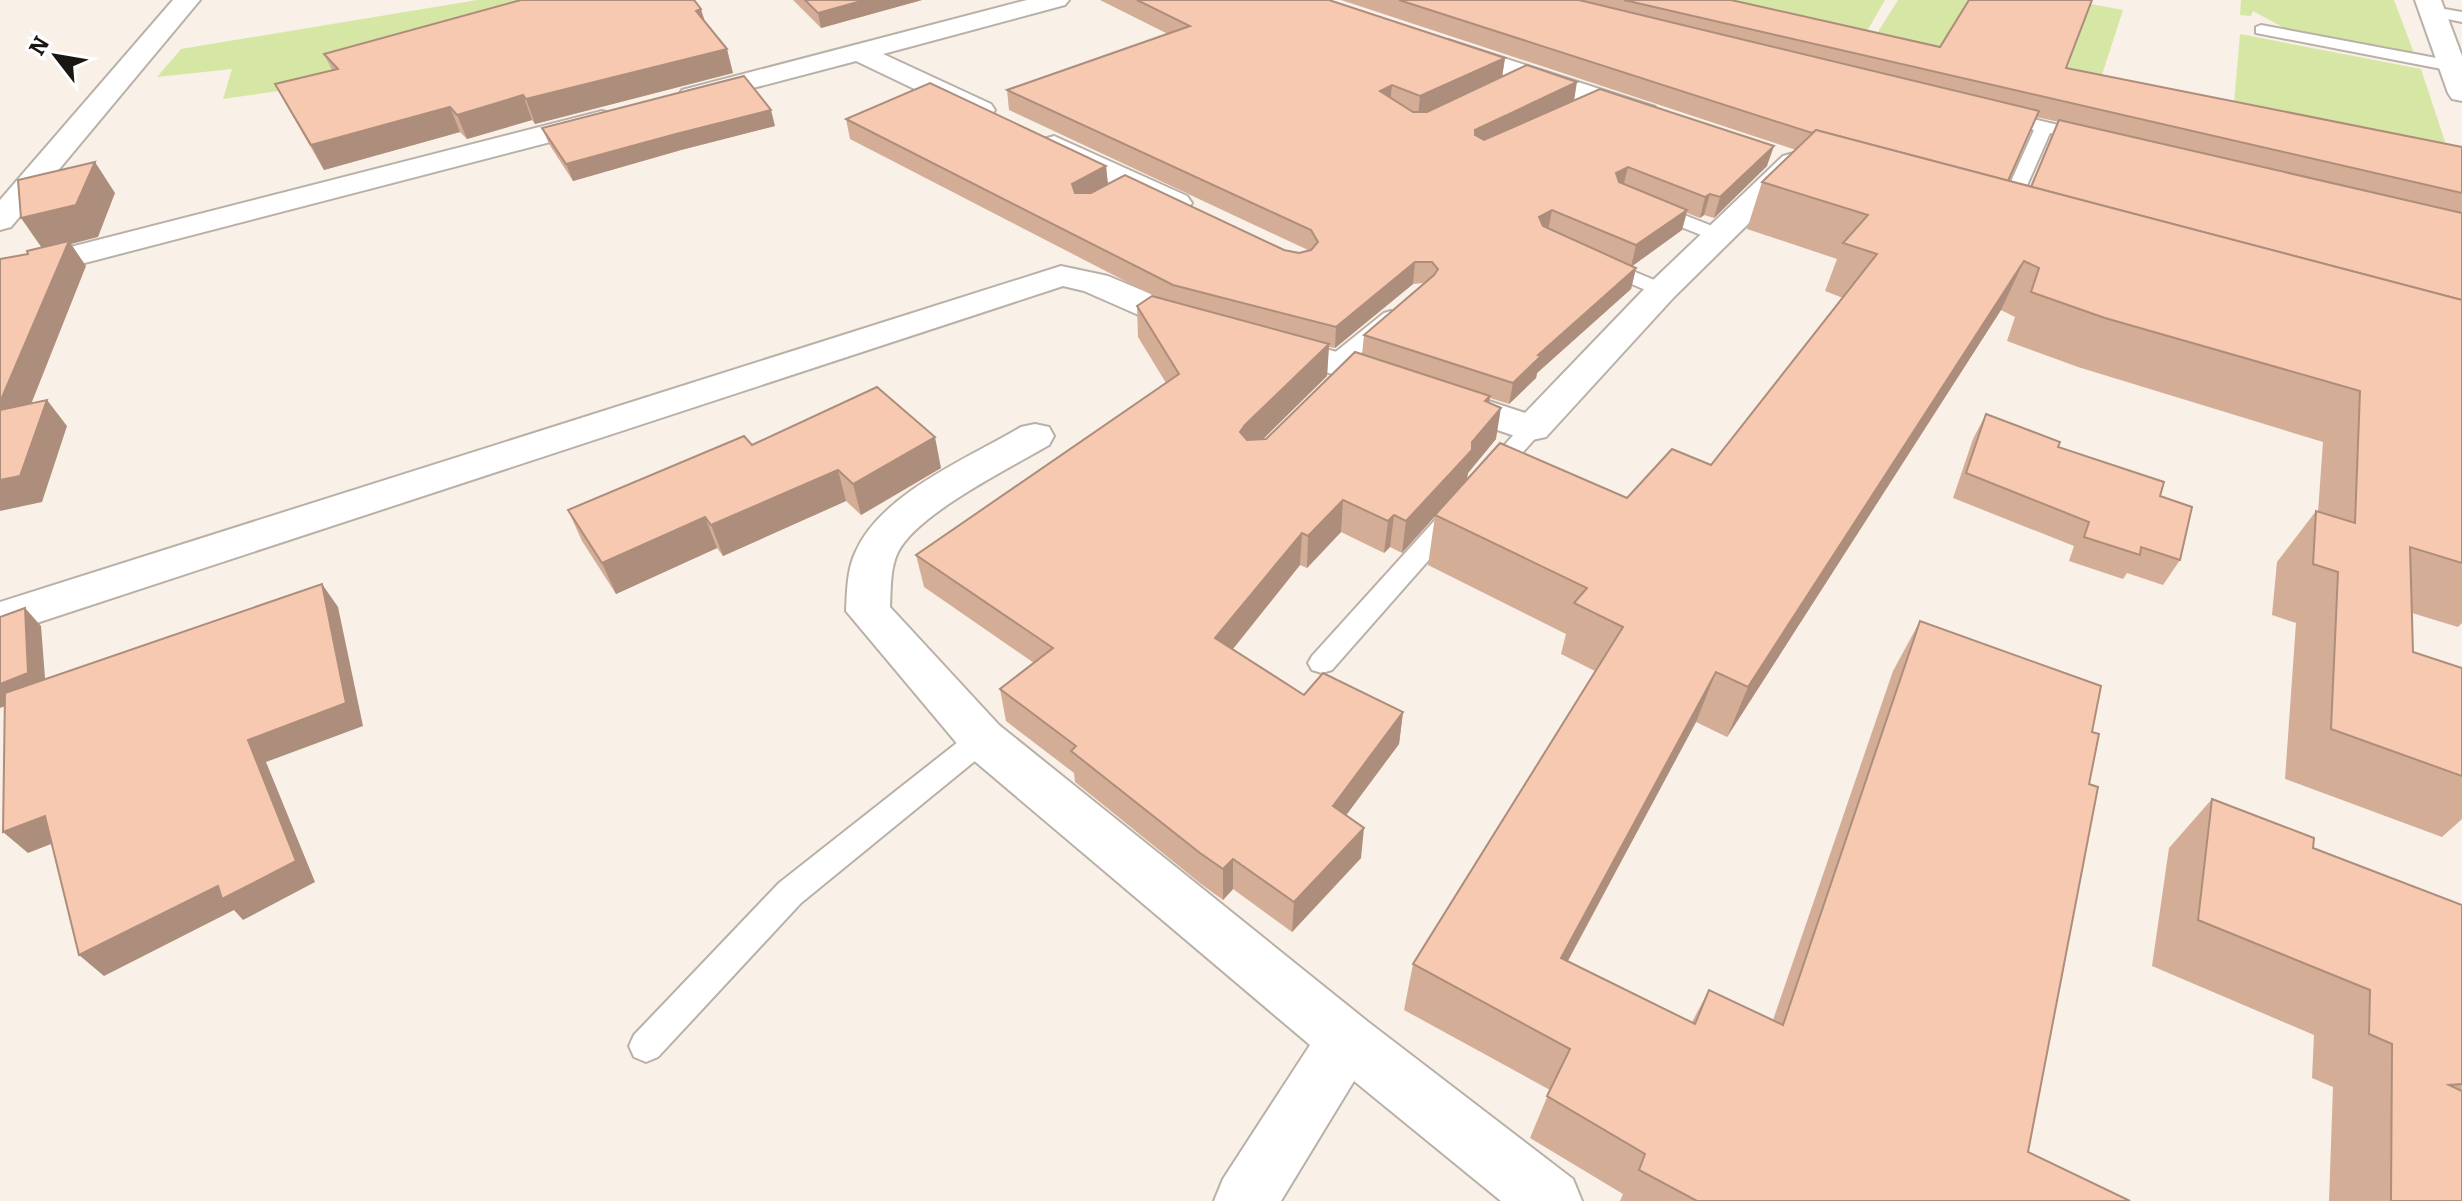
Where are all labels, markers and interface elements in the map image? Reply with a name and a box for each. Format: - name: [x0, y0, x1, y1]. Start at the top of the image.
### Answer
- north arrow: [16, 16, 96, 96]
- text: N: [23, 32, 55, 60]

